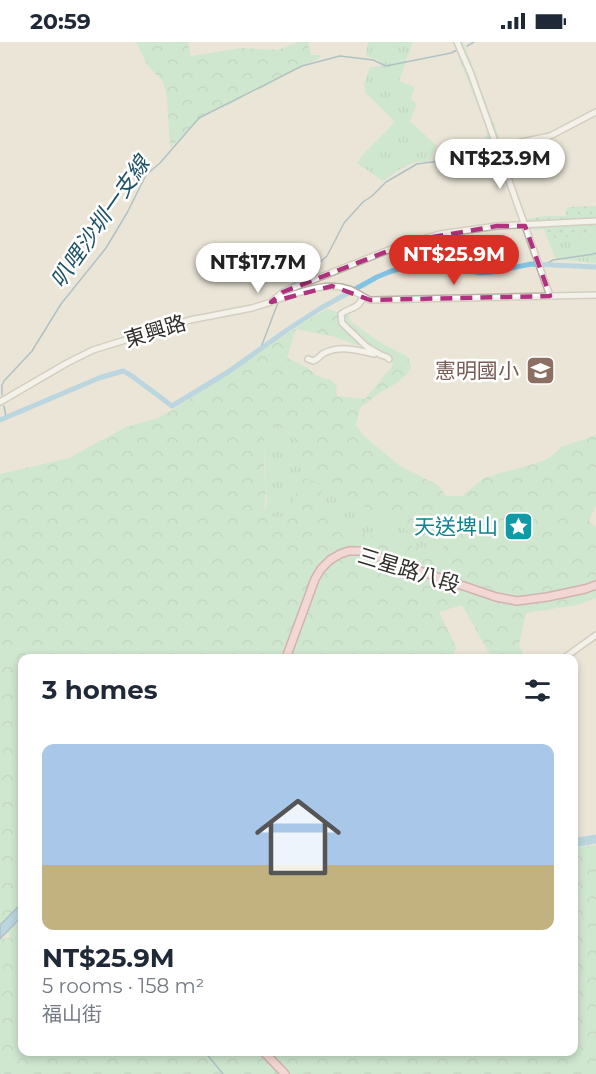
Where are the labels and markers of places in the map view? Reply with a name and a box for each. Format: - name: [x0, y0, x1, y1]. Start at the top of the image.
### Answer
- pin: NT$23.9M: [438, 139, 562, 190]
- pin: NT$25.9M: [392, 235, 516, 286]
- pin: NT$17.7M: [196, 243, 320, 294]
- school or university icon: 憲明國小: [524, 354, 556, 386]
- place label: 憲明國小: [435, 358, 519, 383]
- place icon: 天送埤山: [503, 510, 535, 542]
- place label: 天送埤山: [414, 514, 498, 539]

